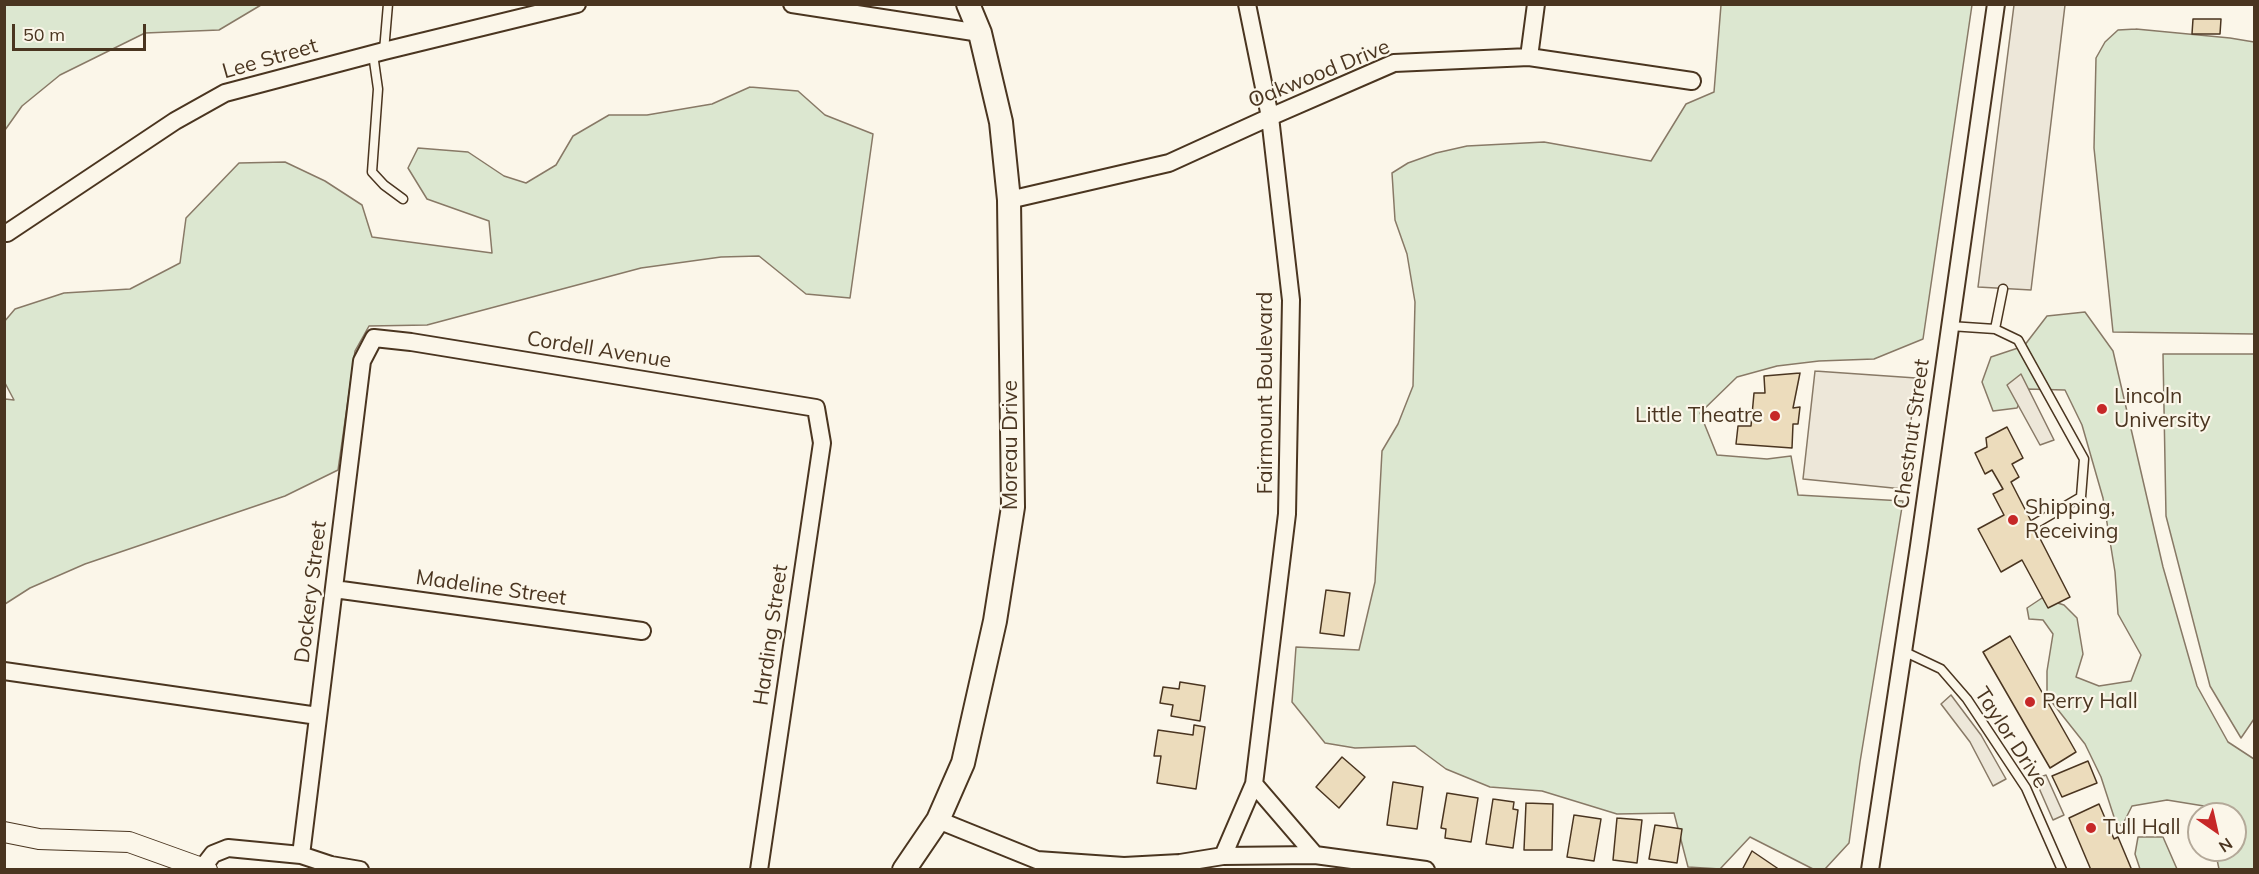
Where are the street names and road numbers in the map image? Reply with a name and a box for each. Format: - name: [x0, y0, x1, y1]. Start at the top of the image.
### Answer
- street label: Lee Street: [220, 33, 320, 85]
- street label: Oakwood Drive: [1245, 34, 1393, 114]
- street label: Fairmount Boulevard: [1253, 292, 1279, 494]
- street label: Cordell Avenue: [525, 326, 673, 374]
- street label: Chestnut Street: [1889, 357, 1935, 511]
- street label: Moreau Drive: [998, 380, 1024, 510]
- street label: Dockery Street: [290, 519, 332, 665]
- street label: Harding Street: [749, 563, 793, 707]
- street label: Madeline Street: [414, 565, 568, 611]
- street label: Taylor Drive: [1969, 683, 2053, 793]

